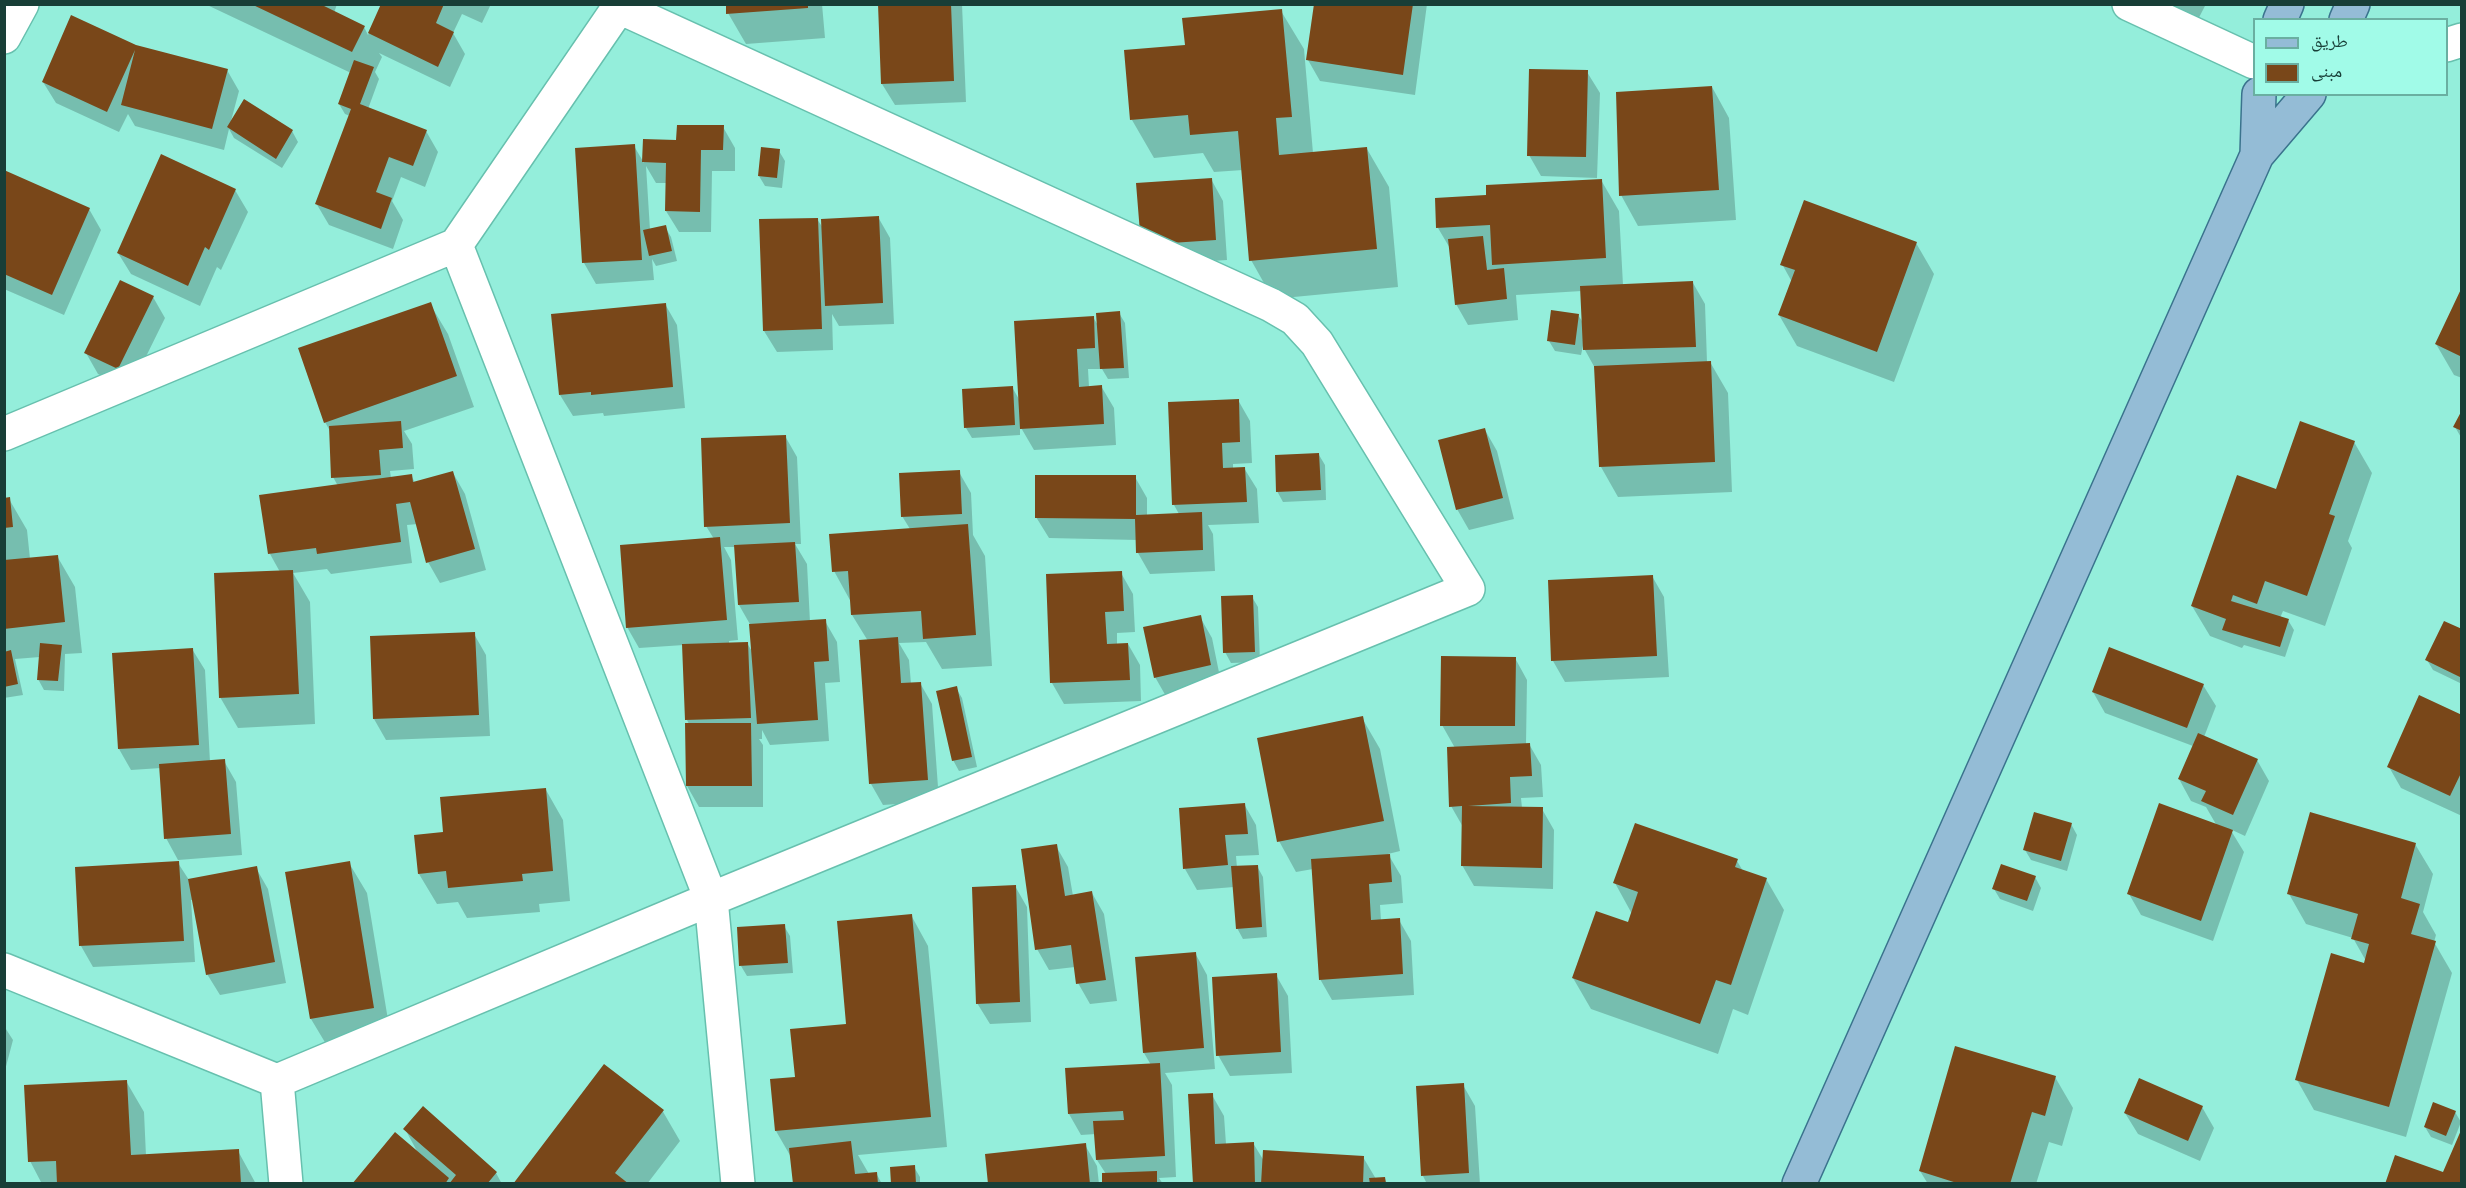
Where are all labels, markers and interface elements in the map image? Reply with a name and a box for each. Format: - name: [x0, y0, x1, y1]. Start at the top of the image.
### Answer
- legend: [2253, 18, 2448, 96]
- text: طريق: [2311, 29, 2348, 54]
- text: مبنى: [2311, 59, 2342, 84]

